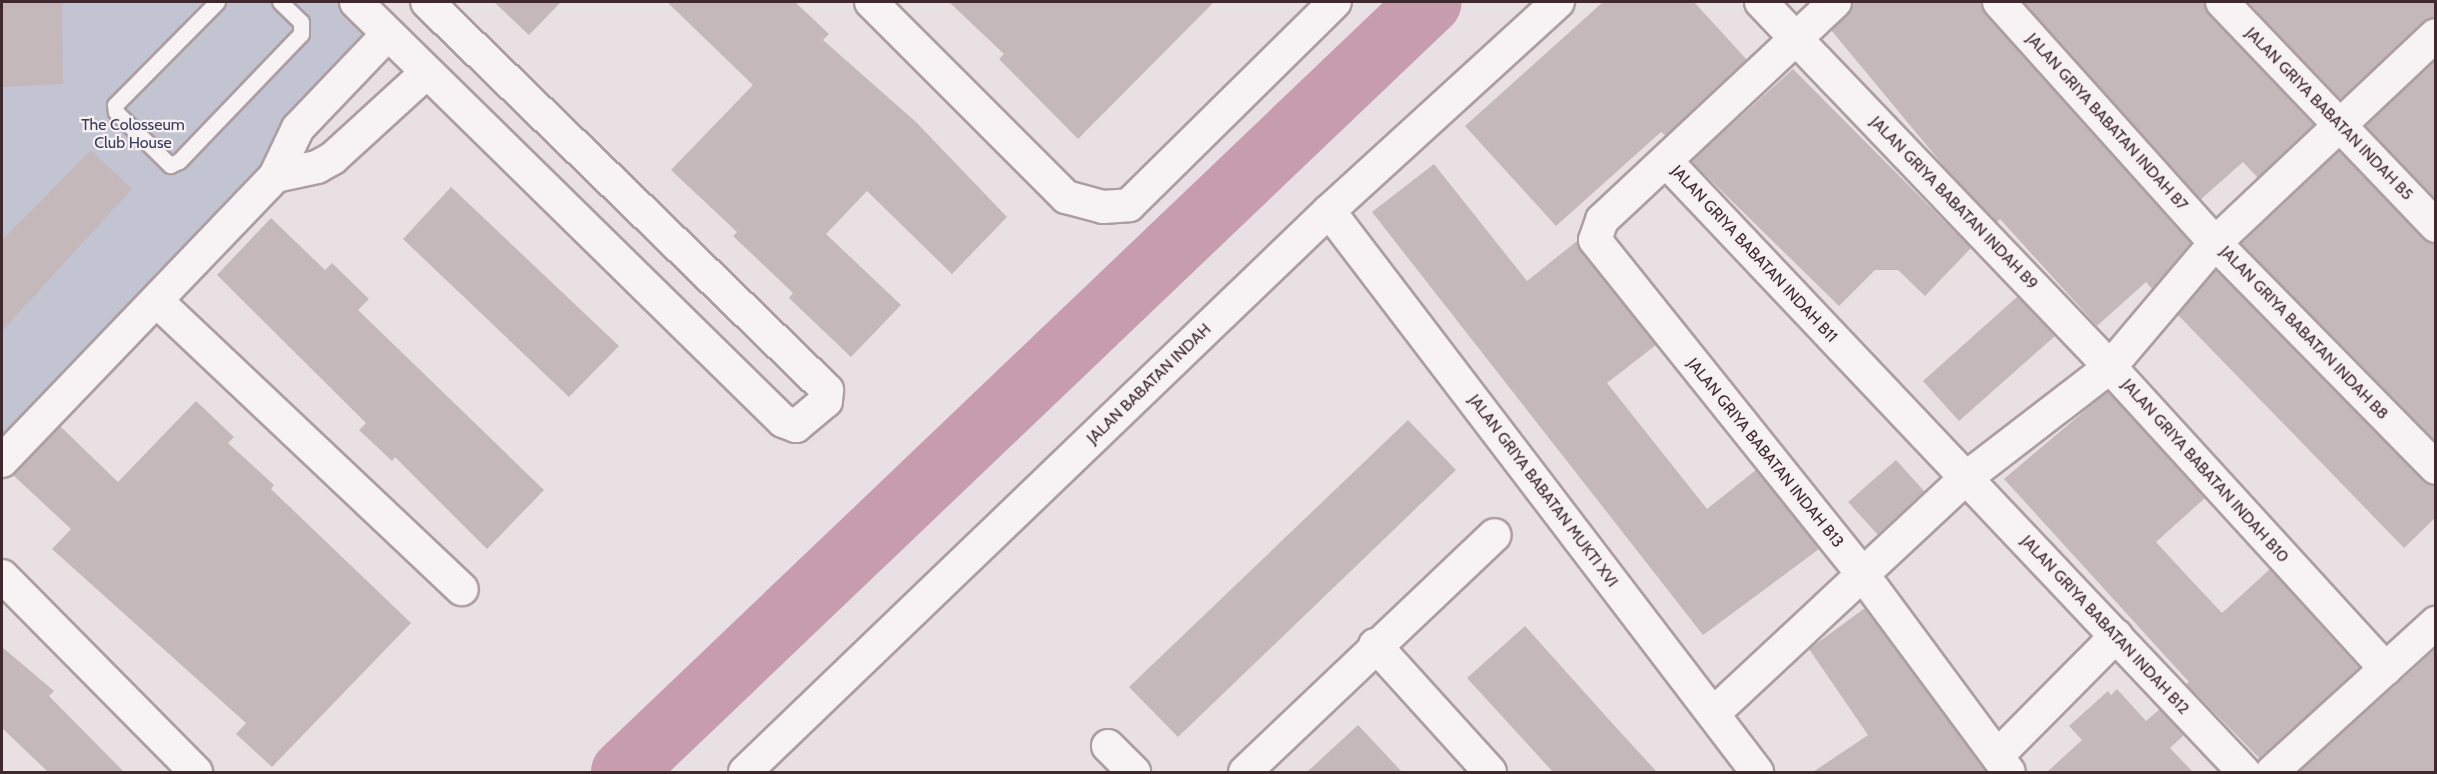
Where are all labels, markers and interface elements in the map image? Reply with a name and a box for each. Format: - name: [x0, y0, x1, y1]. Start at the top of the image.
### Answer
- street label: JALAN GRIYA BABATAN INDAH B5: [2241, 24, 2417, 204]
- street label: JALAN GRIYA BABATAN INDAH B7: [2022, 29, 2192, 215]
- street label: JALAN GRIYA BABATAN INDAH B9: [1866, 112, 2042, 294]
- park label: The Colosseum Club House: [81, 115, 185, 153]
- street label: JALAN GRIYA BABATAN INDAH B11: [1667, 162, 1841, 346]
- street label: JALAN GRIYA BABATAN INDAH B8: [2216, 242, 2392, 424]
- street label: JALAN BABATAN INDAH: [1083, 320, 1215, 448]
- street label: JALAN GRIYA BABATAN INDAH B13: [1683, 354, 1847, 552]
- street label: JALAN GRIYA BABATAN INDAH B10: [2117, 375, 2293, 567]
- street label: JALAN GRIYA BABATAN MUKTI XVI: [1464, 391, 1622, 591]
- street label: JALAN GRIYA BABATAN INDAH B12: [2017, 532, 2193, 718]

